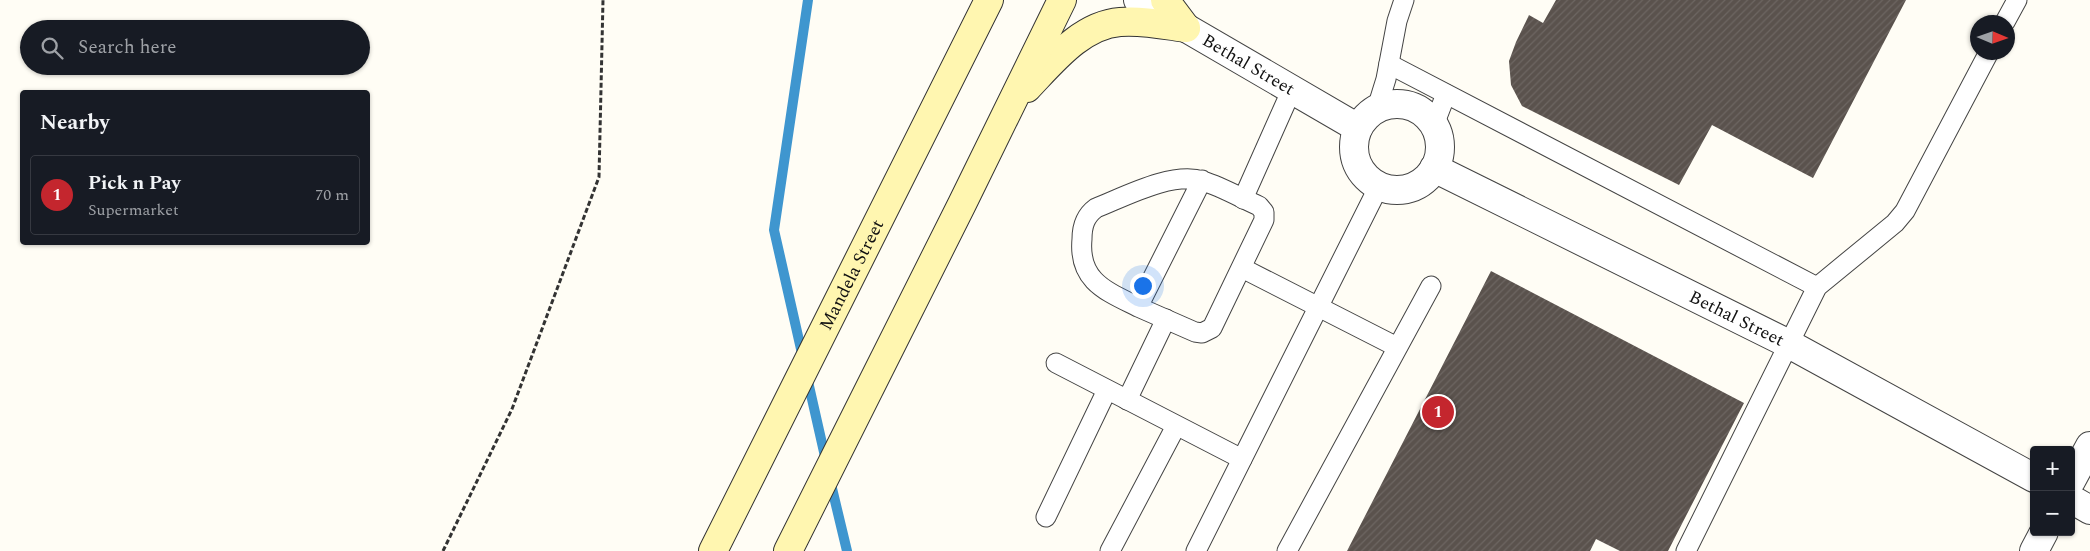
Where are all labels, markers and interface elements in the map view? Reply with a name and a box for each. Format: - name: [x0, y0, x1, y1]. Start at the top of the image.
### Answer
- north arrow: [1970, 15, 2015, 60]
- search box: [20, 20, 370, 75]
- street label: Bethal Street: [1197, 27, 1300, 102]
- text: Search here: [78, 33, 177, 62]
- icon: search: [38, 34, 66, 62]
- text: Nearby: [40, 107, 110, 139]
- text: Pick n Pay: [88, 169, 181, 198]
- text: 1: [53, 183, 61, 207]
- text: 70 m: [315, 183, 349, 207]
- text: Supermarket: [88, 198, 179, 222]
- street label: Mandela Street: [812, 214, 891, 335]
- your location: [1130, 273, 1156, 299]
- street label: Bethal Street: [1685, 283, 1789, 353]
- pin: 1: [1422, 393, 1454, 431]
- map controls: [2030, 446, 2075, 536]
- button: +: [2030, 446, 2075, 491]
- button: −: [2030, 491, 2075, 536]

